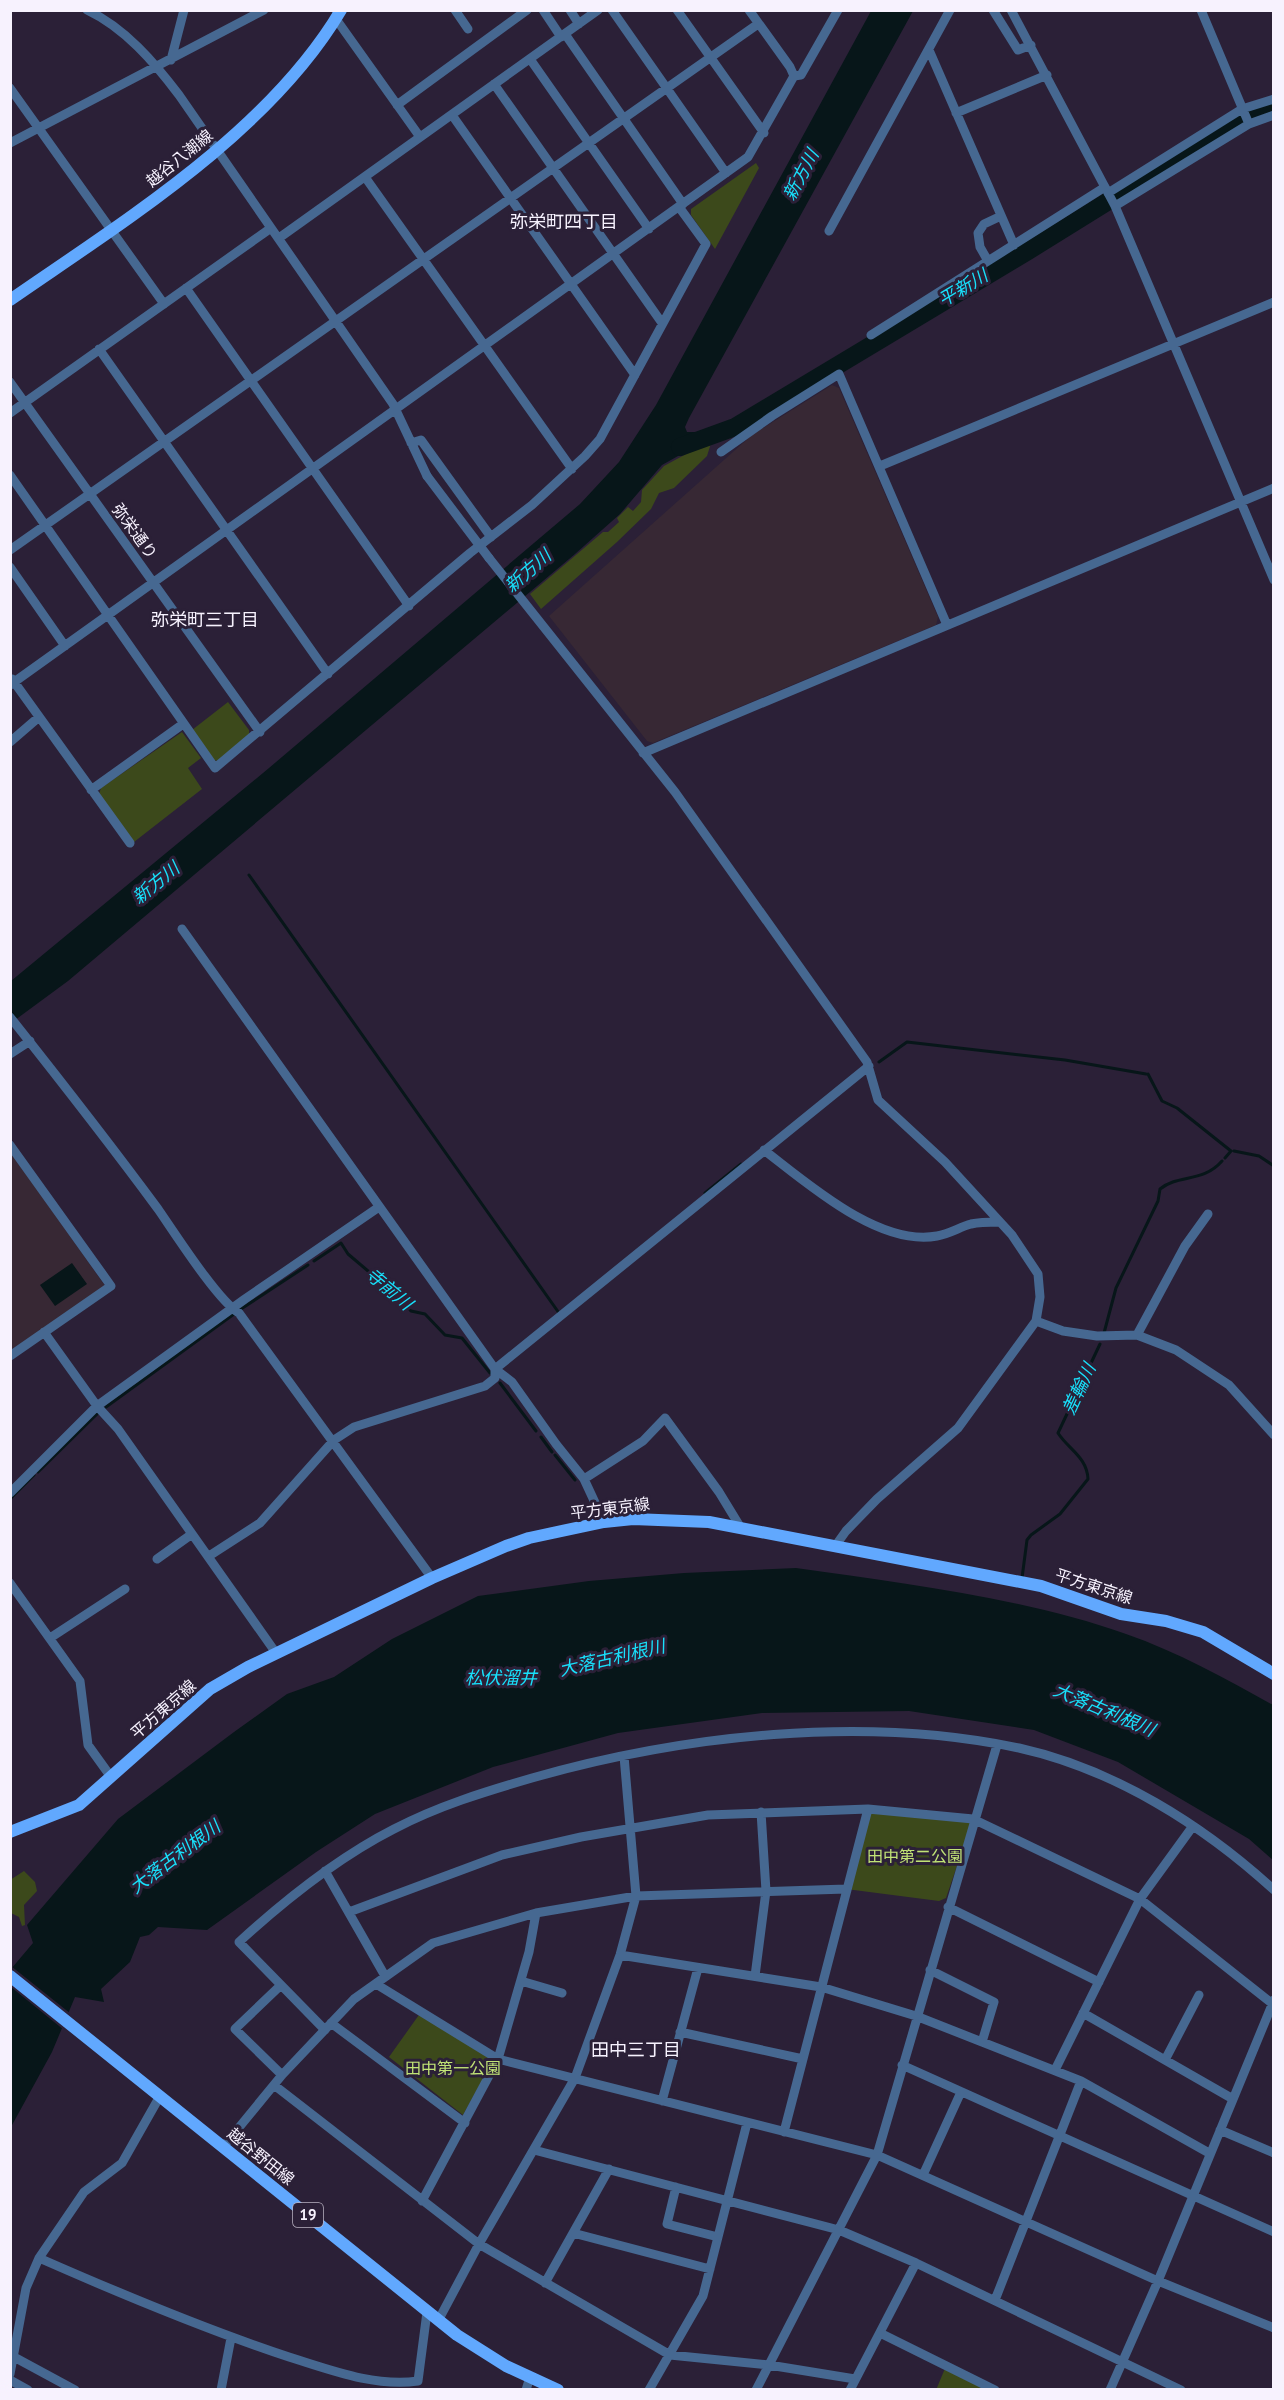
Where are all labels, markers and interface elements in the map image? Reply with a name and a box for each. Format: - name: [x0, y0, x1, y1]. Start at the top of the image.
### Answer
- street label: 越谷八潮線: [142, 125, 216, 191]
- water label: 新方川: [778, 144, 824, 204]
- district label: 弥栄町四丁目: [510, 210, 618, 233]
- water label: 平新川: [934, 263, 994, 311]
- street label: 弥栄通り: [108, 499, 162, 563]
- water label: 新方川: [500, 543, 557, 597]
- district label: 弥栄町三丁目: [151, 608, 259, 631]
- water label: 新方川: [127, 855, 185, 909]
- water label: 寺前川: [361, 1262, 419, 1316]
- water label: 差輪川: [1057, 1358, 1101, 1418]
- street label: 平方東京線: [569, 1493, 651, 1523]
- street label: 平方東京線: [1053, 1564, 1135, 1608]
- water label: 大落古利根川: [557, 1634, 669, 1681]
- water label: 松伏溜井: [465, 1666, 539, 1689]
- street label: 平方東京線: [126, 1675, 200, 1743]
- water label: 大落古利根川: [1050, 1678, 1160, 1742]
- water label: 大落古利根川: [125, 1814, 226, 1898]
- park label: 田中第二公園: [867, 1846, 963, 1866]
- district label: 田中三丁目: [591, 2038, 681, 2061]
- park label: 田中第一公園: [405, 2058, 501, 2078]
- street label: 越谷野田線: [224, 2123, 298, 2189]
- road number: 19: [293, 2203, 323, 2227]

